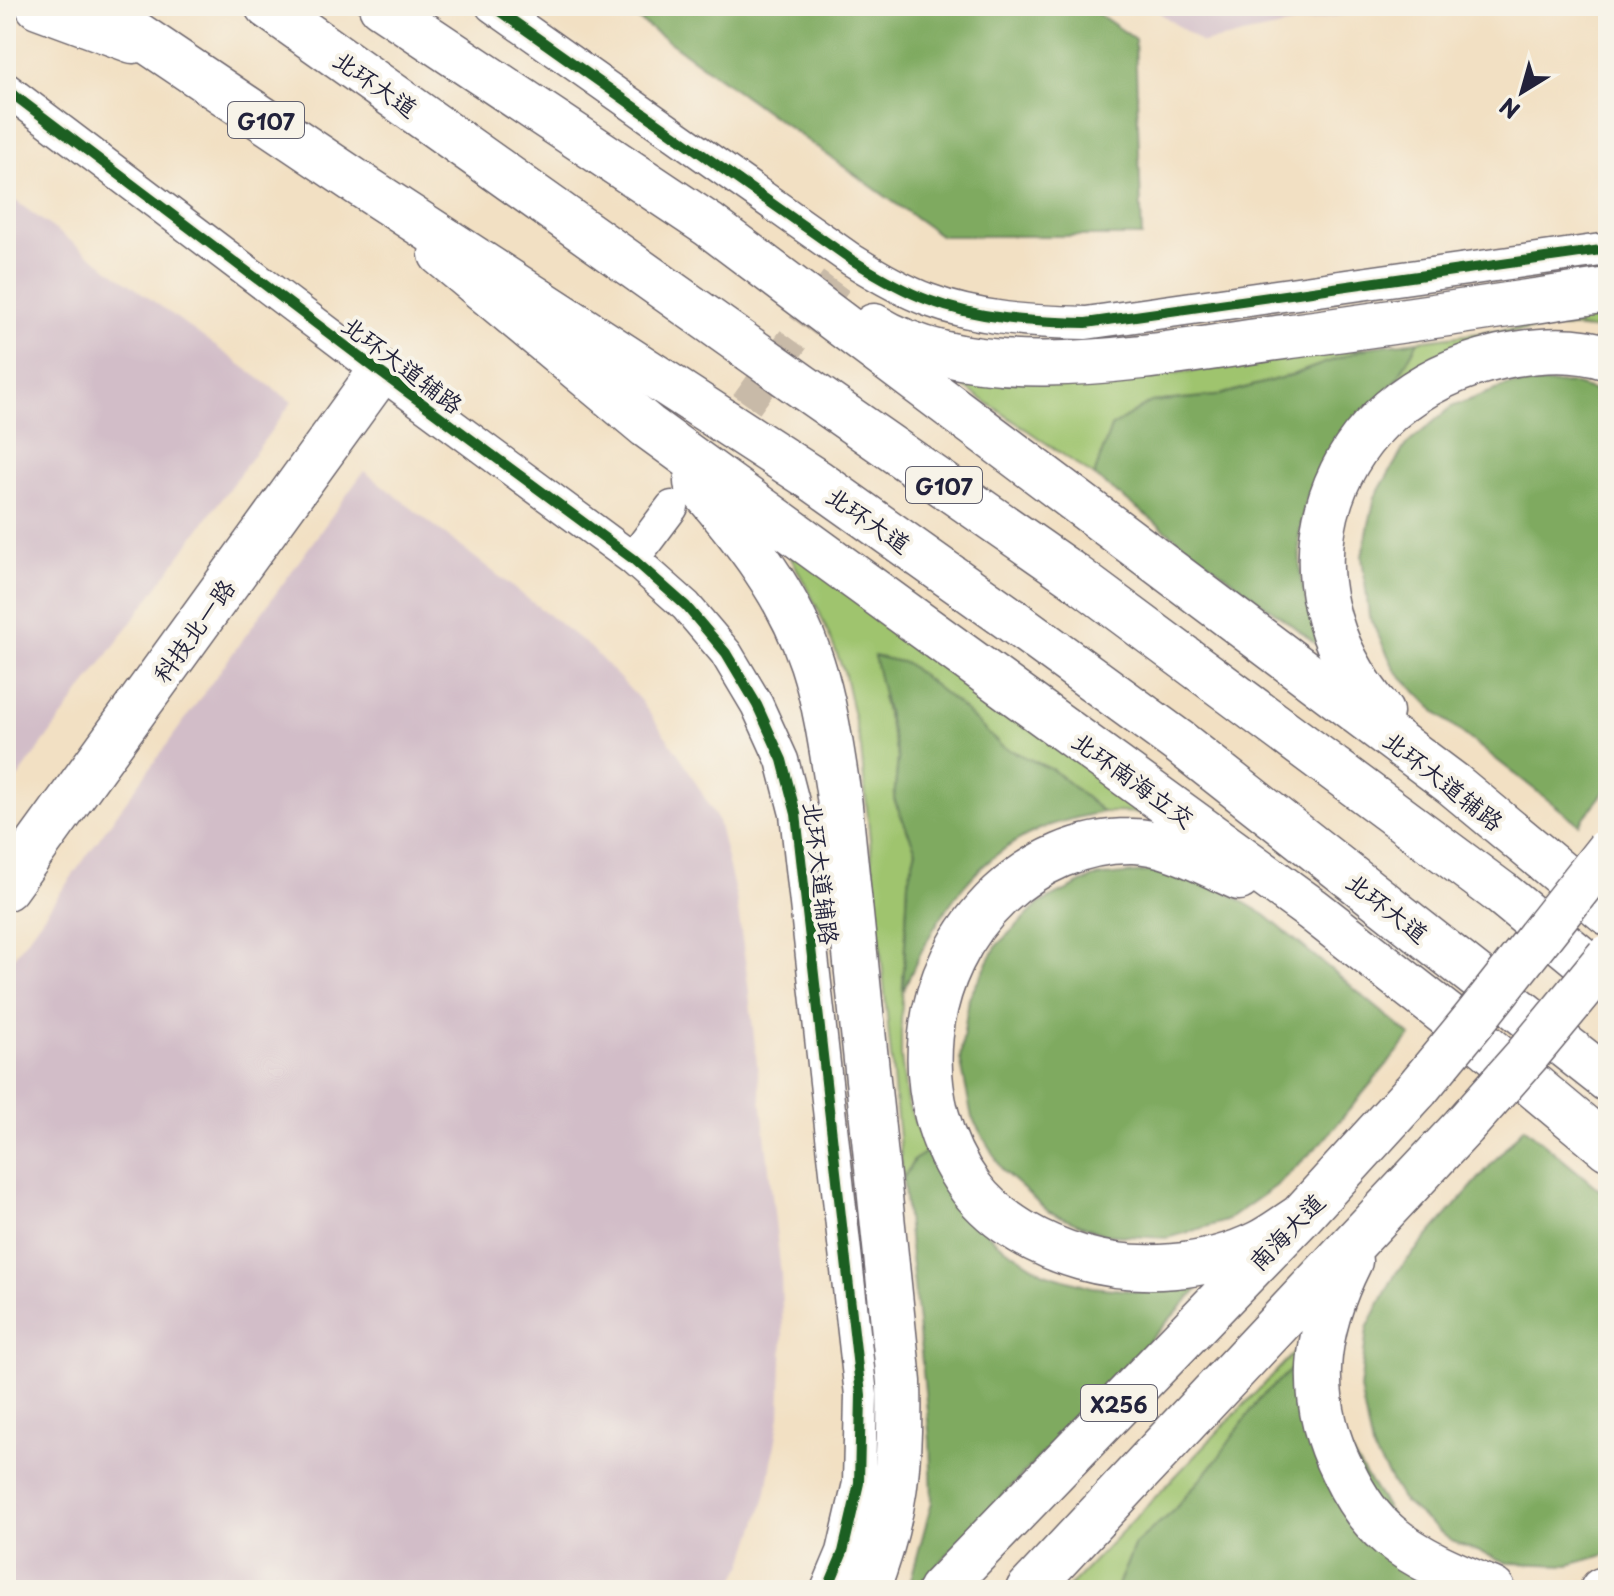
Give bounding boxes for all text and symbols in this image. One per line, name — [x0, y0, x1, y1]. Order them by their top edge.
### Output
street label: 北环大道 — [326, 41, 426, 125]
north arrow — [1482, 52, 1562, 132]
text: N — [1492, 91, 1526, 128]
road number: G107 — [228, 102, 304, 138]
street label: 北环大道辅路 — [335, 306, 471, 422]
road number: G107 — [906, 467, 982, 503]
street label: 北环大道 — [819, 477, 919, 561]
street label: 科技北一路 — [143, 571, 243, 689]
street label: 北环大道辅路 — [1376, 721, 1512, 839]
street label: 北环南海立交 — [1065, 722, 1203, 836]
street label: 北环大道辅路 — [795, 799, 849, 947]
street label: 北环大道 — [1339, 863, 1437, 951]
street label: 南海大道 — [1240, 1184, 1332, 1278]
road number: X256 — [1081, 1385, 1157, 1421]

